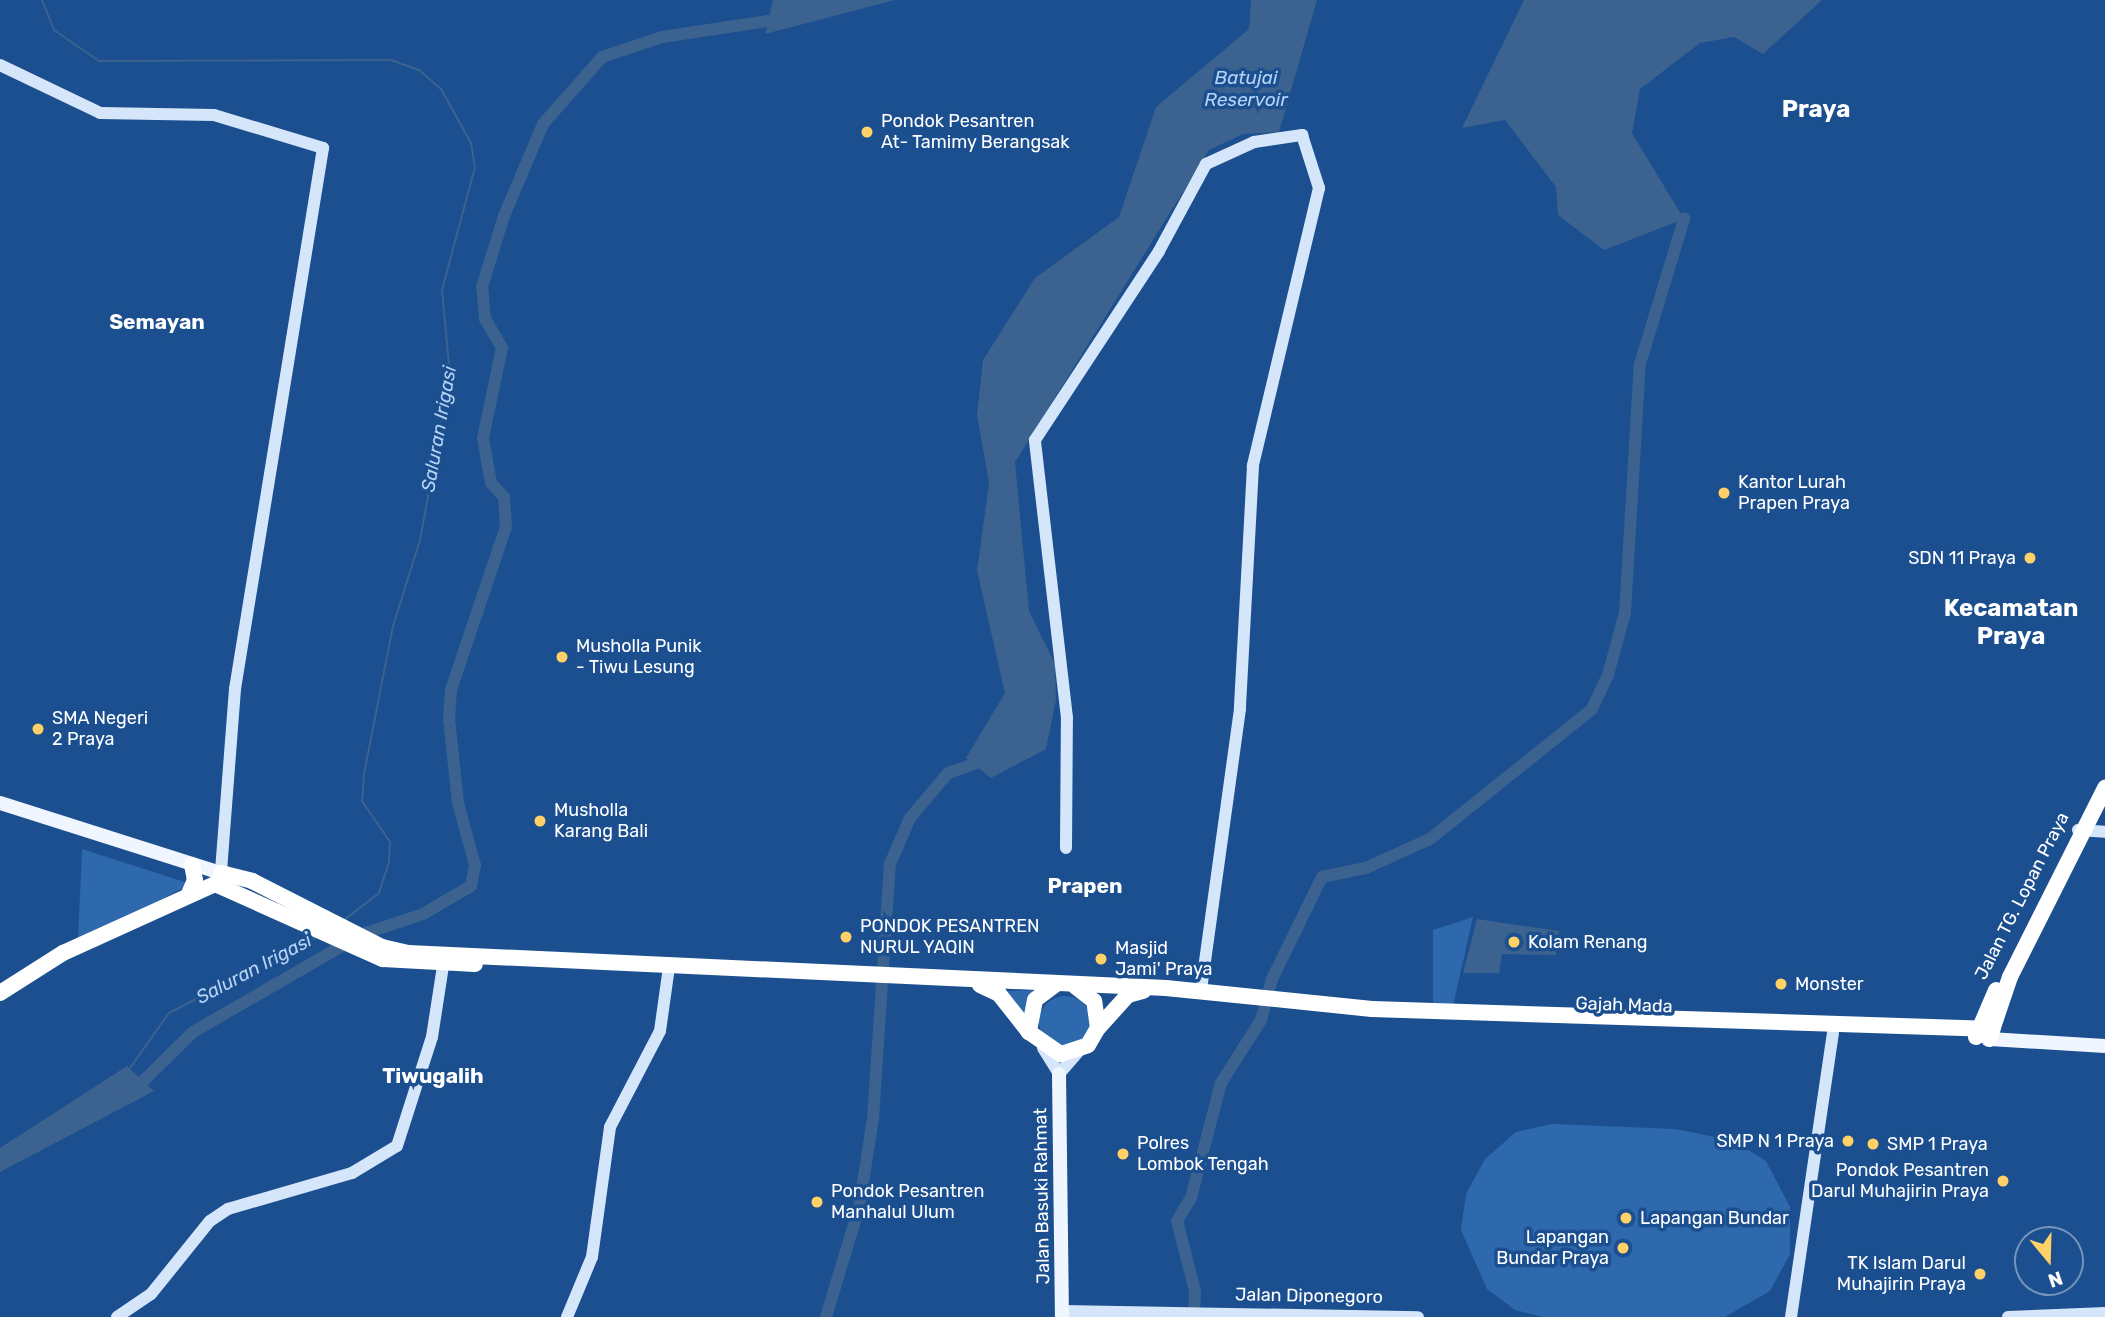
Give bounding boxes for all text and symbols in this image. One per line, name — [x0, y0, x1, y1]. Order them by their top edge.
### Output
water label: Batujai Reservoir — [1204, 67, 1288, 111]
district label: Praya — [1782, 96, 1850, 124]
place label: Pondok Pesantren At- Tamimy Berangsak — [881, 111, 1070, 154]
marker: Pondok Pesantren At- Tamimy Berangsak — [859, 124, 875, 140]
district label: Semayan — [109, 309, 205, 335]
water label: Saluran Irigasi — [417, 364, 461, 494]
place label: Kantor Lurah Prapen Praya — [1738, 472, 1850, 514]
marker: Kantor Lurah Prapen Praya — [1716, 485, 1732, 501]
place label: SDN 11 Praya — [1908, 547, 2016, 569]
marker: SDN 11 Praya — [2022, 550, 2038, 566]
district label: Kecamatan Praya — [1944, 595, 2078, 651]
place label: Musholla Punik - Tiwu Lesung — [576, 636, 702, 678]
marker: Musholla Punik - Tiwu Lesung — [554, 649, 570, 665]
place label: SMA Negeri 2 Praya — [52, 708, 149, 750]
marker: SMA Negeri 2 Praya — [30, 721, 46, 737]
place label: Musholla Karang Bali — [554, 800, 648, 842]
street label: Jalan TG. Lopan Praya — [1970, 808, 2074, 984]
marker: Musholla Karang Bali — [532, 813, 548, 829]
district label: Prapen — [1047, 873, 1123, 899]
place label: PONDOK PESANTREN NURUL YAQIN — [860, 916, 1040, 958]
water label: Saluran Irigasi — [192, 929, 316, 1009]
marker: PONDOK PESANTREN NURUL YAQIN — [838, 929, 854, 945]
place label: Kolam Renang — [1528, 931, 1648, 953]
marker: Kolam Renang — [1506, 934, 1522, 950]
place label: Masjid Jami' Praya — [1115, 938, 1212, 981]
marker: Masjid Jami' Praya — [1093, 951, 1109, 967]
place label: Monster — [1795, 973, 1864, 995]
marker: Monster — [1773, 976, 1789, 992]
street label: Gajah Mada — [1575, 993, 1673, 1017]
district label: Tiwugalih — [382, 1063, 484, 1089]
street label: Jalan Basuki Rahmat — [1030, 1108, 1054, 1284]
place label: SMP N 1 Praya — [1716, 1130, 1834, 1152]
place label: Polres Lombok Tengah — [1137, 1133, 1269, 1176]
marker: SMP N 1 Praya — [1840, 1133, 1856, 1149]
place label: SMP 1 Praya — [1887, 1133, 1988, 1155]
marker: SMP 1 Praya — [1865, 1136, 1881, 1152]
marker: Polres Lombok Tengah — [1115, 1146, 1131, 1162]
place label: Pondok Pesantren Darul Muhajirin Praya — [1811, 1160, 1989, 1202]
marker: Pondok Pesantren Darul Muhajirin Praya — [1995, 1173, 2011, 1189]
place label: Pondok Pesantren Manhalul Ulum — [831, 1181, 985, 1224]
marker: Pondok Pesantren Manhalul Ulum — [809, 1194, 825, 1210]
place label: Lapangan Bundar — [1640, 1207, 1789, 1229]
marker: Lapangan Bundar — [1618, 1210, 1634, 1226]
north arrow — [2014, 1226, 2084, 1296]
place label: Lapangan Bundar Praya — [1496, 1227, 1609, 1270]
marker: Lapangan Bundar Praya — [1615, 1240, 1631, 1256]
place label: TK Islam Darul Muhajirin Praya — [1837, 1253, 1966, 1296]
marker: TK Islam Darul Muhajirin Praya — [1972, 1266, 1988, 1282]
text: N — [2045, 1266, 2066, 1293]
street label: Jalan Diponegoro — [1235, 1284, 1383, 1308]

